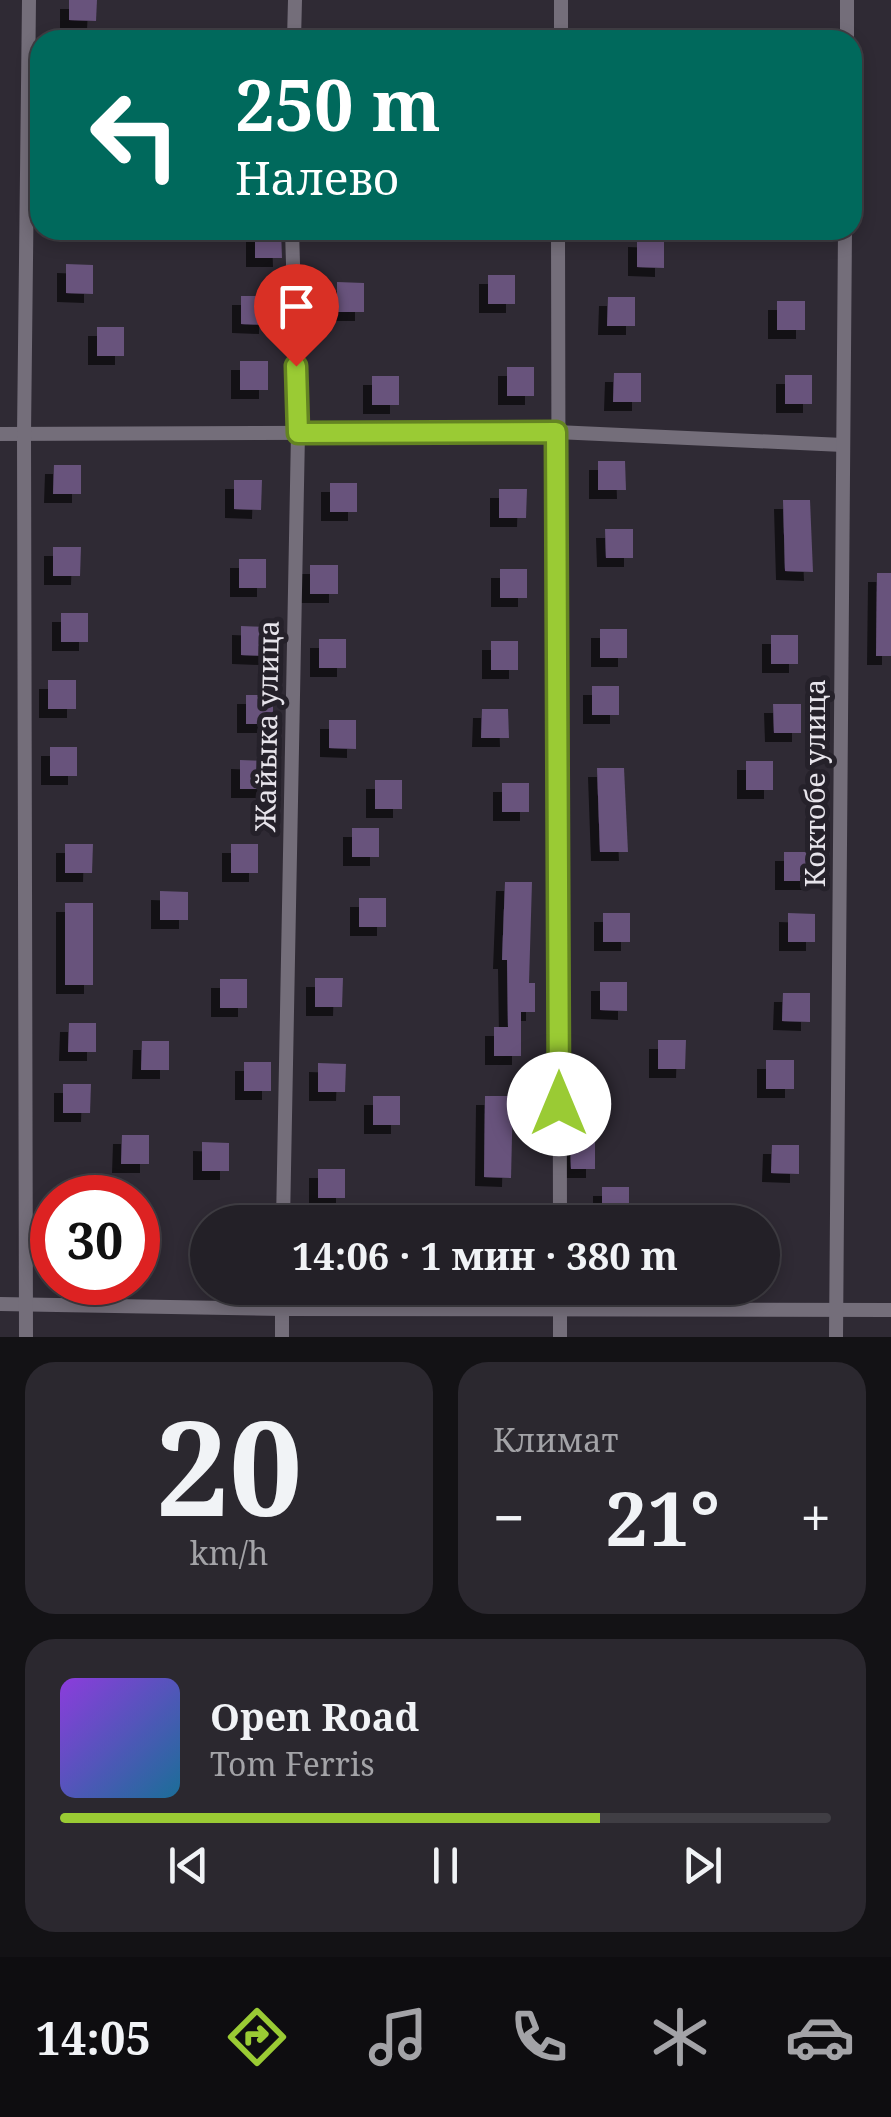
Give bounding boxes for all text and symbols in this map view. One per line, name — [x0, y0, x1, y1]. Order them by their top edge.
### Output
text: 250 m — [235, 56, 441, 152]
icon: left — [70, 70, 200, 200]
text: Налево — [235, 147, 399, 208]
pin — [254, 264, 339, 367]
icon: arrive — [269, 279, 324, 334]
street label: Жайыка улица — [245, 620, 287, 833]
street label: Коктобе улица — [795, 679, 833, 887]
position arrow — [507, 1052, 611, 1156]
speed limit sign: 30 — [30, 1175, 160, 1305]
text: 14:06 · 1 мин · 380 m — [292, 1229, 678, 1281]
text: 20 — [156, 1377, 302, 1554]
text: Климат — [493, 1418, 618, 1461]
text: 21° — [605, 1466, 720, 1568]
text: − — [493, 1479, 525, 1554]
text: + — [800, 1479, 831, 1554]
text: km/h — [190, 1531, 268, 1574]
text: Open Road — [210, 1690, 419, 1742]
text: Tom Ferris — [210, 1742, 375, 1785]
icon: previous — [161, 1838, 216, 1893]
icon: pause — [418, 1838, 473, 1893]
icon: next — [675, 1838, 730, 1893]
icon: directions — [222, 2002, 292, 2072]
icon: music — [363, 2002, 433, 2072]
icon: phone — [504, 2002, 574, 2072]
icon: climate — [645, 2002, 715, 2072]
icon: car — [785, 2002, 855, 2072]
text: 14:05 — [35, 2007, 151, 2068]

